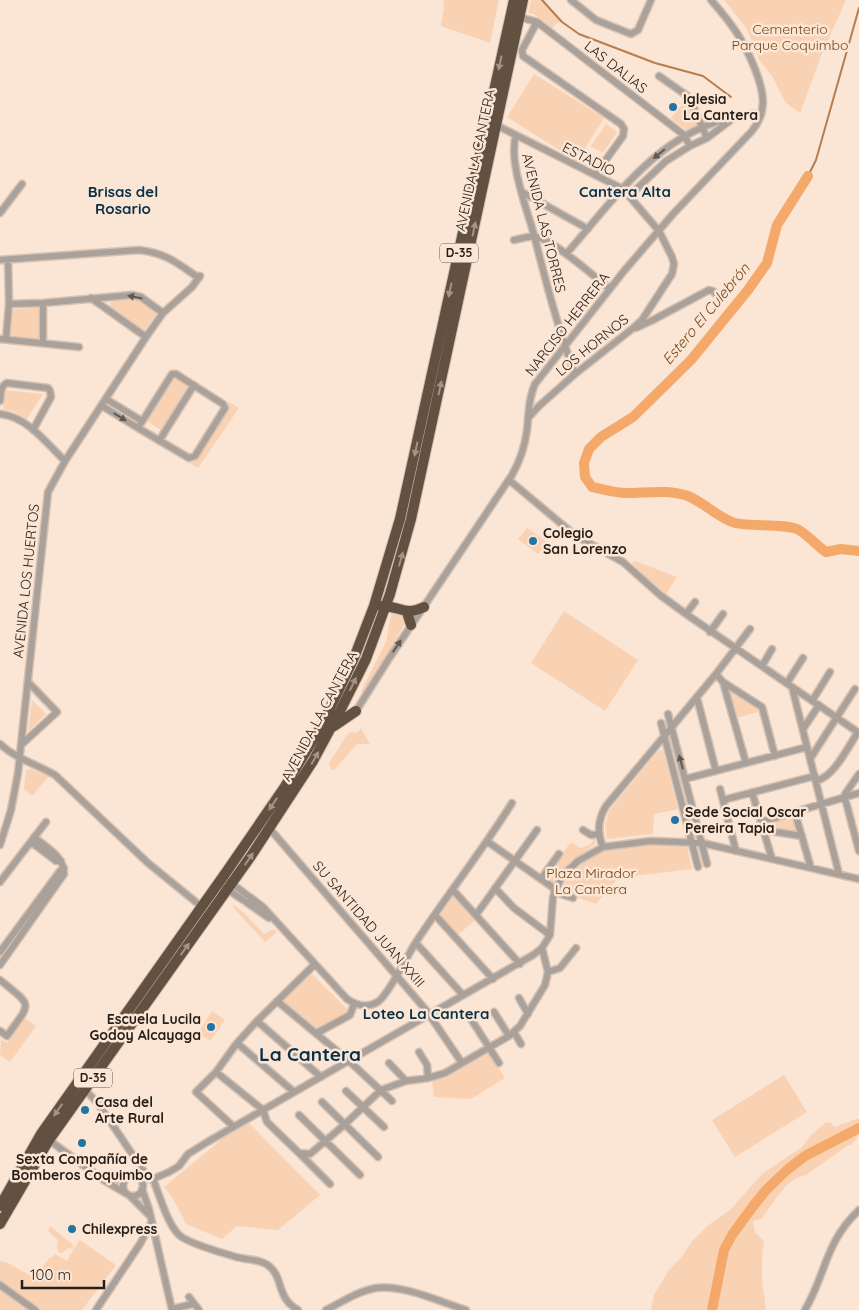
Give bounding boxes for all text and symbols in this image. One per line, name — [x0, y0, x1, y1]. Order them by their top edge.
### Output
park label: Cementerio Parque Coquimbo — [732, 20, 848, 54]
street label: LAS DALIAS — [581, 37, 651, 97]
one-way arrow — [496, 55, 504, 70]
street label: AVENIDA LA CANTERA — [451, 87, 499, 233]
place label: Iglesia La Cantera — [683, 90, 758, 124]
marker: Iglesia La Cantera — [667, 101, 679, 113]
street label: ESTADIO — [560, 138, 619, 180]
one-way arrow — [652, 148, 665, 159]
street label: AVENIDA LAS TORRES — [518, 151, 570, 295]
district label: Brisas del Rosario — [88, 182, 158, 218]
district label: Cantera Alta — [579, 182, 671, 201]
one-way arrow — [470, 222, 478, 237]
road number: D-35 — [440, 244, 478, 262]
water label: Estero El Culebrón — [658, 259, 754, 368]
street label: NARCISO HERRERA — [521, 269, 613, 379]
one-way arrow — [446, 282, 454, 298]
one-way arrow — [128, 293, 143, 301]
street label: LOS HORNOS — [552, 310, 632, 380]
one-way arrow — [436, 381, 444, 396]
one-way arrow — [114, 412, 127, 421]
one-way arrow — [411, 441, 419, 457]
street label: AVENIDA LOS HUERTOS — [9, 503, 43, 659]
place label: Colegio San Lorenzo — [543, 524, 627, 558]
marker: Colegio San Lorenzo — [527, 535, 539, 547]
one-way arrow — [397, 551, 405, 566]
one-way arrow — [392, 639, 402, 653]
street label: AVENIDA LA CANTERA — [277, 648, 361, 784]
one-way arrow — [349, 677, 358, 692]
one-way arrow — [310, 752, 319, 765]
one-way arrow — [676, 755, 684, 770]
one-way arrow — [268, 797, 278, 810]
place label: Sede Social Oscar Pereira Tapia — [685, 803, 806, 837]
marker: Sede Social Oscar Pereira Tapia — [669, 814, 681, 826]
one-way arrow — [244, 852, 254, 866]
street label: SU SANTIDAD JUAN XXIII — [309, 857, 429, 991]
park label: Plaza Mirador La Cantera — [546, 864, 636, 898]
one-way arrow — [180, 942, 190, 955]
district label: Loteo La Cantera — [363, 1004, 489, 1023]
place label: Escuela Lucila Godoy Alcayaga — [90, 1010, 201, 1044]
marker: Escuela Lucila Godoy Alcayaga — [205, 1021, 217, 1033]
district label: La Cantera — [259, 1042, 361, 1066]
road number: D-35 — [74, 1068, 112, 1088]
place label: Casa del Arte Rural — [95, 1093, 164, 1127]
one-way arrow — [53, 1103, 63, 1117]
marker: Casa del Arte Rural — [79, 1104, 91, 1116]
marker: Sexta Compañía de Bomberos Coquimbo — [76, 1137, 88, 1149]
place label: Sexta Compañía de Bomberos Coquimbo — [11, 1150, 153, 1184]
place label: Chilexpress — [82, 1220, 158, 1238]
marker: Chilexpress — [66, 1223, 78, 1235]
scale bar — [22, 1258, 105, 1290]
text: 100 m — [30, 1265, 71, 1284]

